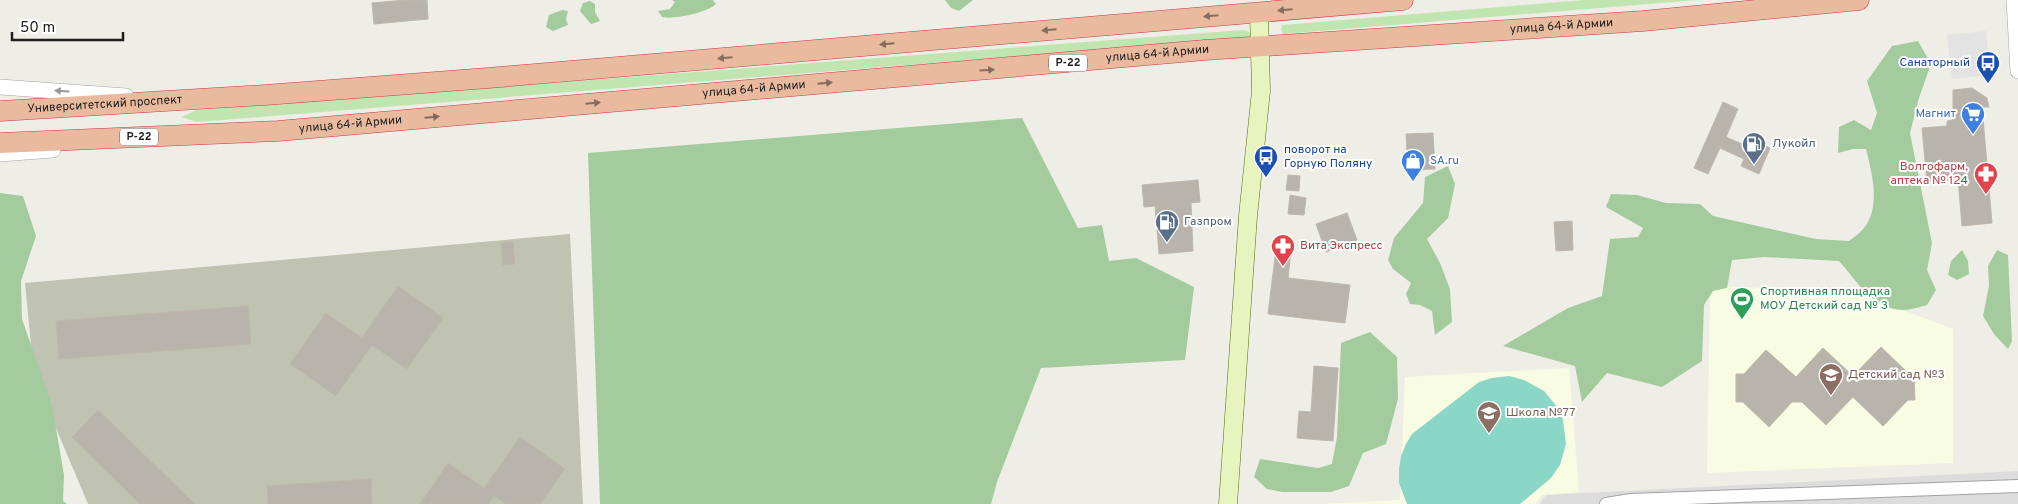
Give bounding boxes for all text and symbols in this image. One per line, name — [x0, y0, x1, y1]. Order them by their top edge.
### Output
one-way arrow — [1277, 6, 1293, 14]
scale bar — [12, 10, 124, 42]
one-way arrow — [1203, 12, 1219, 20]
street label: улица 64-й Армии — [1509, 15, 1614, 38]
text: 50 m — [20, 19, 55, 38]
one-way arrow — [1041, 26, 1057, 34]
one-way arrow — [879, 40, 895, 48]
street label: улица 64-й Армии — [1105, 42, 1210, 67]
bus stop icon: Санаторный — [1975, 50, 2001, 84]
one-way arrow — [717, 54, 733, 62]
road number: Р-22 — [1049, 54, 1087, 72]
place label: Санаторный — [1900, 55, 1970, 71]
one-way arrow — [979, 65, 995, 73]
street label: улица 64-й Армии — [702, 77, 806, 102]
one-way arrow — [817, 79, 833, 87]
one-way arrow — [53, 87, 69, 95]
street label: Университетский проспект — [27, 92, 183, 117]
one-way arrow — [586, 99, 602, 107]
supermarket icon: Магнит — [1960, 101, 1986, 135]
place label: Магнит — [1915, 106, 1957, 122]
street label: улица 64-й Армии — [298, 112, 403, 137]
one-way arrow — [424, 113, 440, 121]
road number: Р-22 — [120, 128, 158, 146]
fuel station icon: Лукойл — [1741, 131, 1767, 165]
place label: Лукойл — [1772, 136, 1816, 152]
place label: поворот на Горную Поляну — [1284, 142, 1372, 172]
bus stop icon: поворот на Горную Поляну — [1253, 144, 1279, 178]
shop icon: SA.ru — [1400, 148, 1426, 182]
place label: SA.ru — [1430, 153, 1459, 169]
place label: Волгофарм, аптека № 124 — [1891, 159, 1968, 189]
pharmacy icon: Волгофарм, аптека № 124 — [1973, 161, 1999, 195]
fuel station icon: Газпром — [1154, 209, 1180, 243]
place label: Газпром — [1184, 214, 1232, 230]
pharmacy icon: Вита Экспресс — [1270, 233, 1296, 267]
place label: Вита Экспресс — [1300, 238, 1383, 254]
place label: Спортивная площадка МОУ Детский сад № 3 — [1760, 284, 1890, 314]
sports icon: Спортивная площадка МОУ Детский сад № 3 — [1729, 286, 1755, 320]
school or university icon: Детский сад №3 — [1818, 362, 1844, 396]
place label: Детский сад №3 — [1848, 367, 1945, 383]
school or university icon: Школа №77 — [1476, 400, 1502, 434]
place label: Школа №77 — [1506, 405, 1576, 421]

